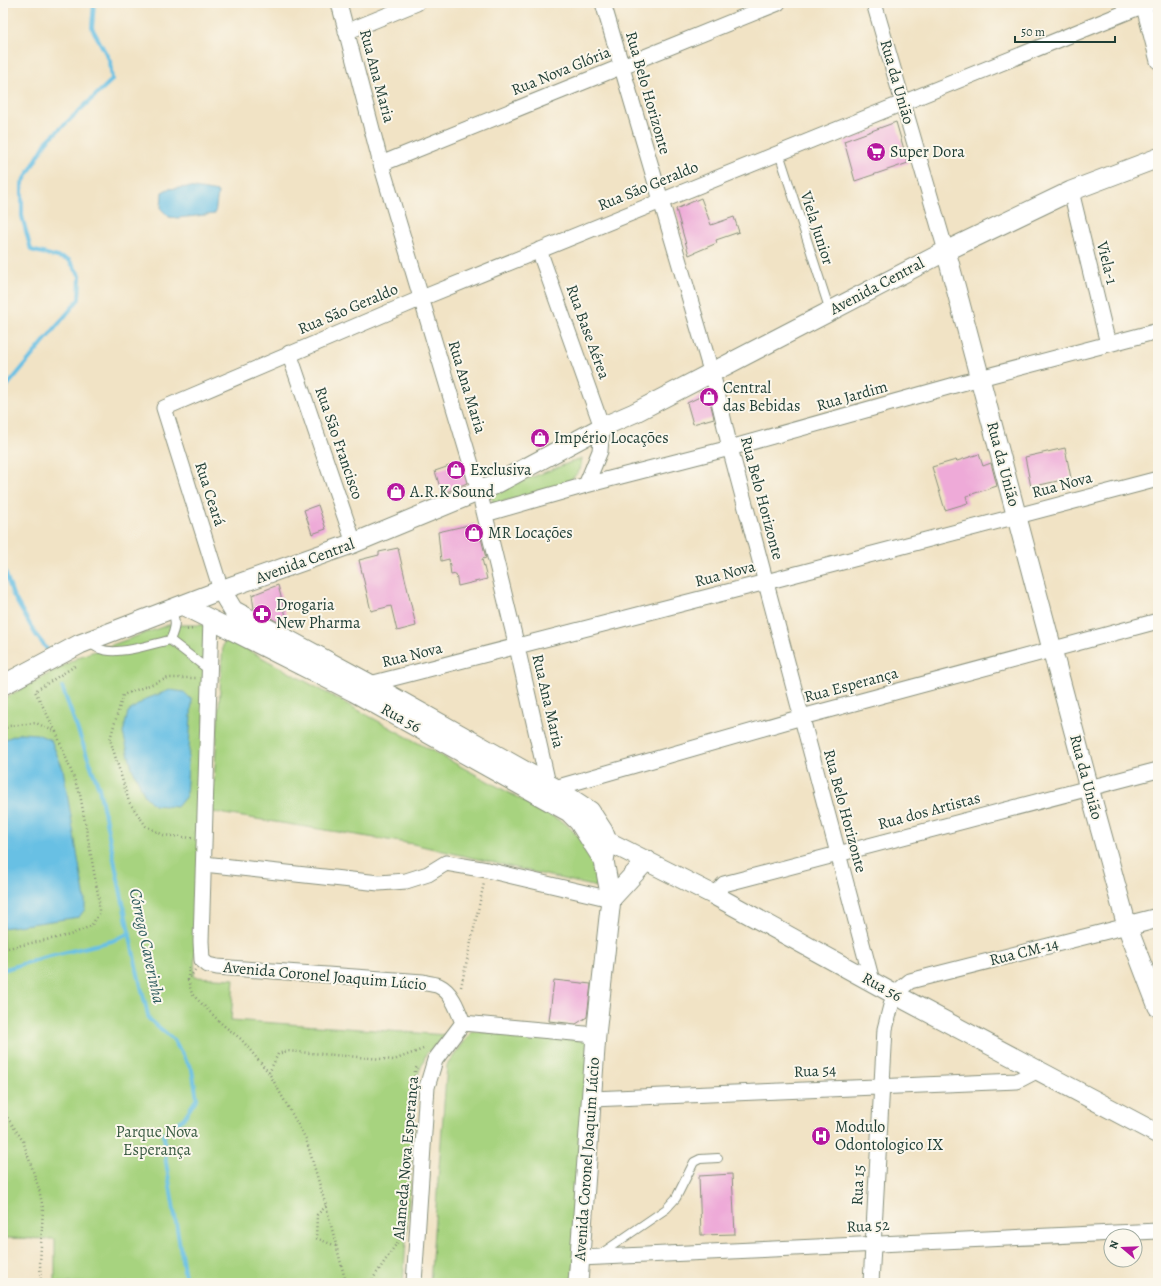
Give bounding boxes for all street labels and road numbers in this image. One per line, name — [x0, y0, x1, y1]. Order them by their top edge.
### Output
street label: Rua Ana Maria — [354, 27, 400, 126]
street label: Rua Belo Horizonte — [620, 29, 676, 157]
street label: Rua da União — [874, 37, 920, 127]
street label: Rua Nova Glória — [508, 41, 615, 101]
street label: Rua São Geraldo — [594, 156, 702, 216]
street label: Viela Junior — [794, 187, 839, 268]
street label: Viela-1 — [1091, 238, 1123, 287]
street label: Avenida Central — [825, 252, 928, 321]
street label: Rua São Geraldo — [295, 278, 401, 340]
street label: Rua Base Aérea — [561, 282, 615, 383]
street label: Rua Ana Maria — [442, 338, 492, 437]
street label: Rua Jardim — [814, 375, 890, 417]
street label: Rua São Francisco — [309, 384, 369, 502]
street label: Rua da União — [981, 419, 1025, 509]
street label: Rua Belo Horizonte — [735, 434, 789, 562]
street label: Rua Ceará — [189, 459, 231, 529]
street label: Rua Nova — [1029, 466, 1095, 504]
street label: Avenida Central — [252, 533, 358, 589]
street label: Rua Nova — [692, 555, 758, 593]
street label: Rua Nova — [379, 637, 445, 673]
street label: Rua Ana Maria — [526, 652, 570, 751]
street label: Rua Esperança — [802, 662, 901, 708]
street label: Rua 56 — [377, 698, 425, 738]
street label: Rua da União — [1064, 732, 1108, 822]
street label: Rua Belo Horizonte — [818, 747, 872, 875]
street label: Rua dos Artistas — [875, 787, 983, 835]
street label: Rua CM-14 — [987, 933, 1061, 971]
street label: Avenida Coronel Joaquim Lúcio — [221, 956, 428, 996]
street label: Rua 56 — [858, 967, 906, 1007]
street label: Avenida Coronel Joaquim Lúcio — [569, 1056, 605, 1263]
street label: Rua 54 — [793, 1059, 837, 1083]
street label: Alameda Nova Esperança — [388, 1075, 424, 1242]
street label: Rua 15 — [846, 1164, 870, 1206]
street label: Rua 52 — [846, 1214, 890, 1238]

